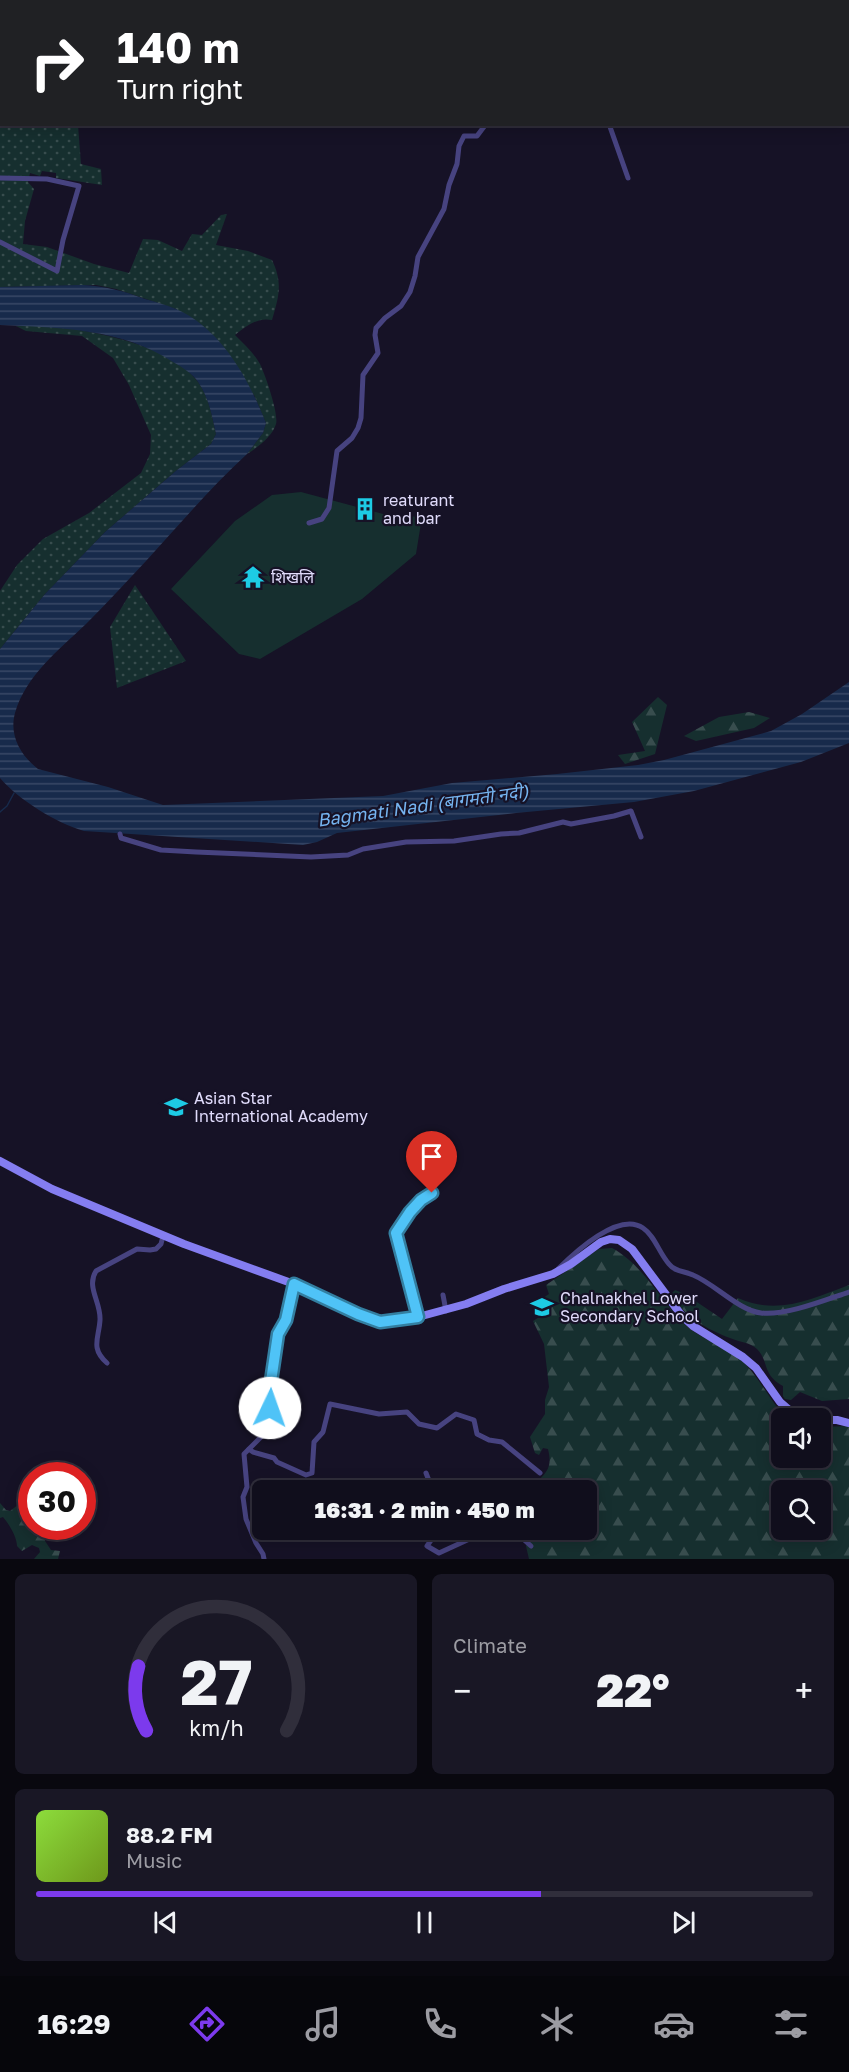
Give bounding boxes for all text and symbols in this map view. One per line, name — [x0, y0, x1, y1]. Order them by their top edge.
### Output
text: 140 m — [117, 22, 239, 72]
icon: right — [18, 24, 96, 102]
text: Turn right — [117, 73, 243, 105]
place label: reaturant and bar — [383, 490, 455, 528]
building icon: reaturant and bar — [352, 496, 378, 522]
temple icon: शिखलि — [240, 564, 266, 590]
place label: शिखलि — [271, 567, 315, 587]
water label: Bagmati Nadi (बागमती नदी) — [316, 779, 530, 831]
place label: Asian Star International Academy — [194, 1088, 368, 1126]
school or university icon: Asian Star International Academy — [163, 1094, 189, 1120]
pin — [406, 1131, 457, 1193]
icon: arrive — [415, 1140, 448, 1173]
place label: Chalnakhel Lower Secondary School — [560, 1288, 699, 1326]
school or university icon: Chalnakhel Lower Secondary School — [529, 1294, 555, 1320]
position arrow — [238, 1376, 302, 1440]
map controls — [771, 1408, 831, 1540]
button: sound — [771, 1408, 831, 1468]
speed limit sign: 30 — [18, 1462, 96, 1540]
button: search — [771, 1480, 831, 1540]
text: 16:31 · 2 min · 450 m — [314, 1496, 535, 1523]
text: Climate — [453, 1633, 527, 1657]
text: 27 — [180, 1644, 252, 1719]
text: 22° — [596, 1663, 670, 1717]
text: − — [453, 1671, 471, 1710]
text: + — [795, 1671, 813, 1710]
text: km/h — [189, 1715, 243, 1741]
text: 88.2 FM — [126, 1821, 213, 1848]
text: Music — [126, 1848, 182, 1872]
icon: previous — [149, 1906, 182, 1939]
icon: pause — [408, 1906, 441, 1939]
icon: next — [667, 1906, 700, 1939]
icon: directions — [186, 2003, 228, 2045]
icon: music — [302, 2003, 344, 2045]
icon: phone — [419, 2003, 461, 2045]
icon: climate — [536, 2003, 578, 2045]
icon: car — [653, 2003, 695, 2045]
icon: filters — [770, 2003, 812, 2045]
text: 16:29 — [37, 2008, 111, 2040]

